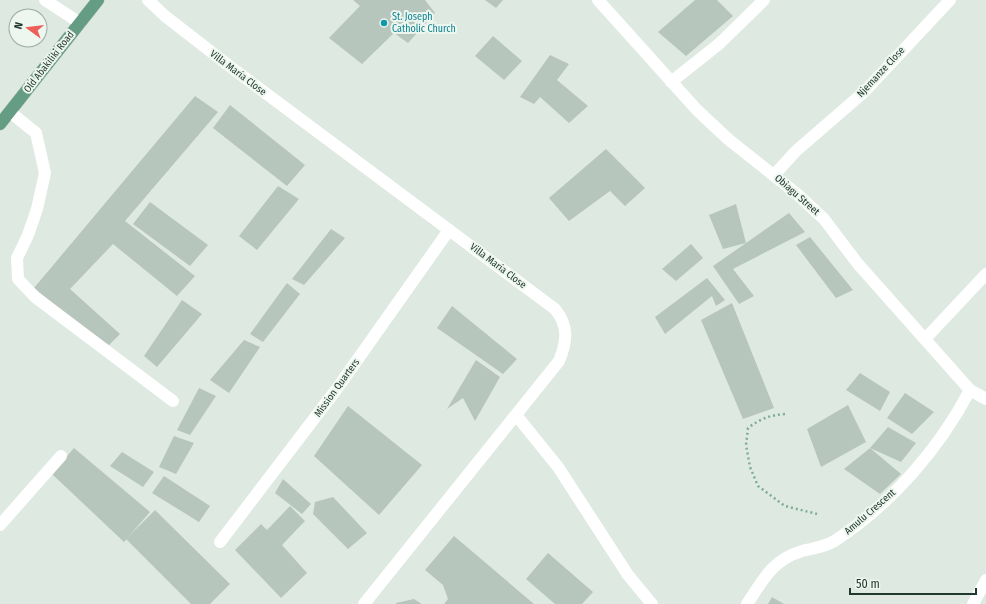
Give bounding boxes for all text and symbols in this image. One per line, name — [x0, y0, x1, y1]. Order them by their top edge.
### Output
north arrow — [8, 8, 48, 48]
place label: St. Joseph Catholic Church — [392, 11, 456, 35]
marker: St. Joseph Catholic Church — [379, 18, 389, 28]
text: N — [12, 21, 26, 30]
street label: Old Abakiliki Road — [21, 29, 77, 95]
street label: Njemanze Close — [855, 44, 907, 100]
street label: Villa Maria Close — [207, 48, 269, 98]
street label: Obiagu Street — [772, 172, 822, 218]
street label: Villa Maria Close — [467, 241, 529, 291]
street label: Mission Quarters — [312, 357, 362, 419]
street label: Amulu Crescent — [842, 486, 898, 537]
scale bar — [850, 570, 976, 596]
text: 50 m — [856, 577, 880, 591]

